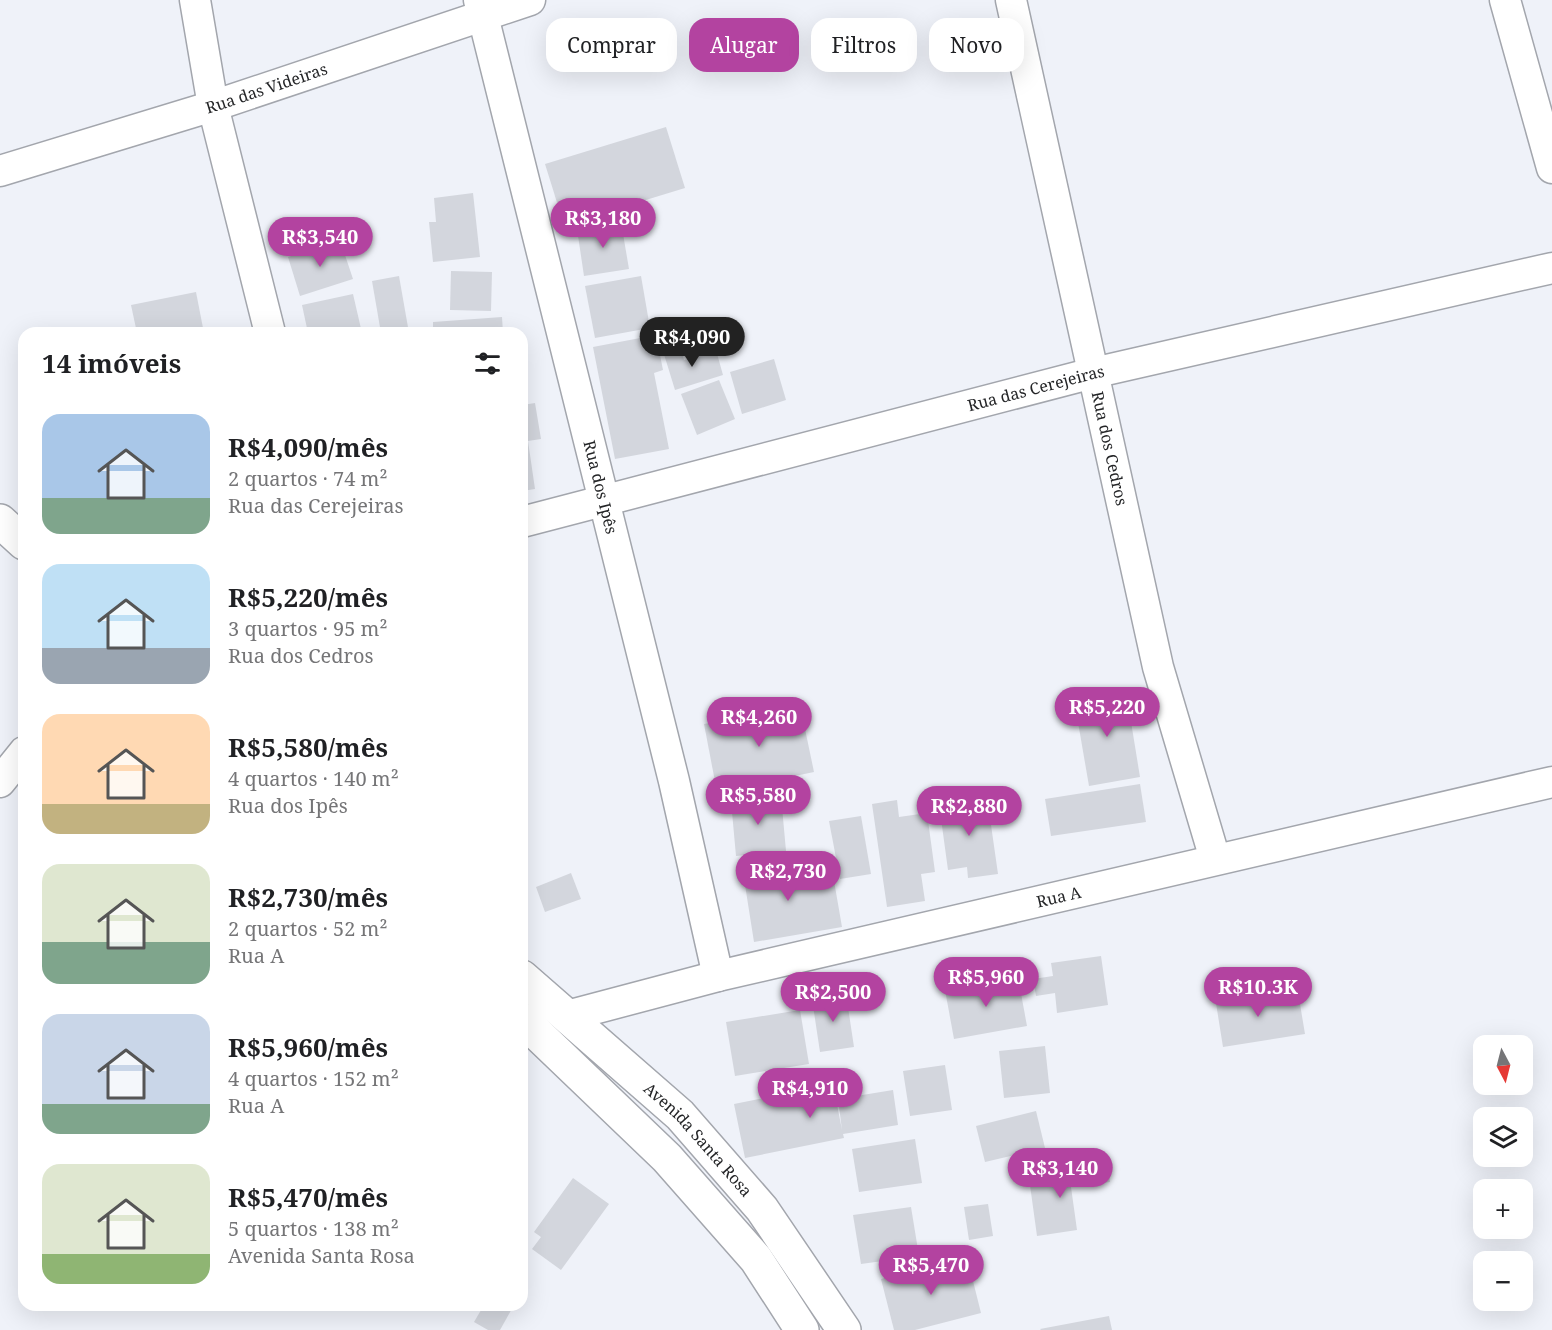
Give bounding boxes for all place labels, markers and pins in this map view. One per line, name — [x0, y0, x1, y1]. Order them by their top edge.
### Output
pin: R$3,180 — [548, 198, 658, 249]
pin: R$3,540 — [265, 217, 375, 268]
pin: R$4,090 — [637, 317, 747, 368]
pin: R$5,220 — [1052, 687, 1162, 738]
pin: R$4,260 — [704, 697, 814, 748]
pin: R$5,580 — [703, 775, 813, 826]
pin: R$2,880 — [914, 786, 1024, 837]
pin: R$2,730 — [733, 851, 843, 902]
pin: R$5,960 — [931, 957, 1041, 1008]
pin: R$10.3K — [1203, 967, 1313, 1018]
pin: R$2,500 — [778, 972, 888, 1023]
pin: R$4,910 — [755, 1068, 865, 1119]
pin: R$3,140 — [1005, 1148, 1115, 1199]
pin: R$5,470 — [876, 1245, 986, 1296]

